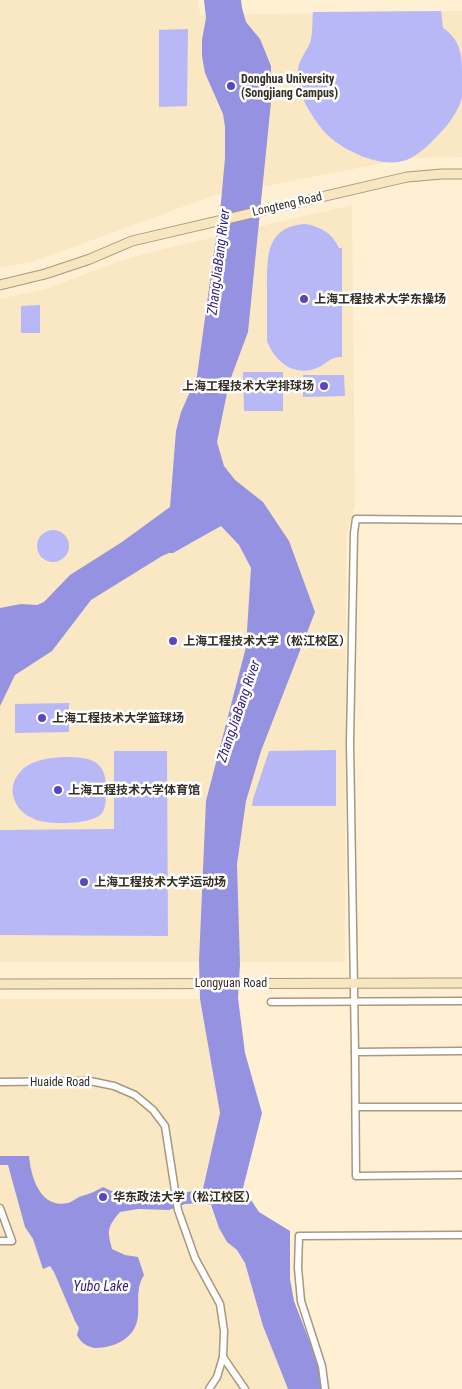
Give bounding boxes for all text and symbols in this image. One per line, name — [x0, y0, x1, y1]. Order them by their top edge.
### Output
place label: Donghua University (Songjiang Campus) — [241, 72, 338, 100]
marker: Donghua University (Songjiang Campus) — [225, 80, 237, 92]
street label: Longteng Road — [251, 189, 323, 219]
water label: ZhangJiaBang River — [203, 207, 233, 317]
place label: 上海工程技术大学东操场 — [314, 292, 446, 306]
marker: 上海工程技术大学东操场 — [298, 293, 310, 305]
place label: 上海工程技术大学排球场 — [182, 379, 314, 393]
marker: 上海工程技术大学排球场 — [318, 380, 330, 392]
place label: 上海工程技术大学（松江校区） — [183, 634, 351, 648]
marker: 上海工程技术大学（松江校区） — [167, 635, 179, 647]
water label: ZhangJiaBang River — [213, 657, 263, 765]
place label: 上海工程技术大学篮球场 — [52, 711, 184, 725]
marker: 上海工程技术大学篮球场 — [36, 712, 48, 724]
place label: 上海工程技术大学体育馆 — [68, 783, 200, 797]
marker: 上海工程技术大学体育馆 — [52, 784, 64, 796]
place label: 上海工程技术大学运动场 — [94, 875, 226, 889]
marker: 上海工程技术大学运动场 — [78, 876, 90, 888]
street label: Longyuan Road — [195, 976, 267, 990]
street label: Huaide Road — [30, 1075, 90, 1089]
place label: 华东政法大学（松江校区） — [113, 1190, 257, 1204]
marker: 华东政法大学（松江校区） — [97, 1191, 109, 1203]
water label: Yubo Lake — [73, 1278, 129, 1294]

